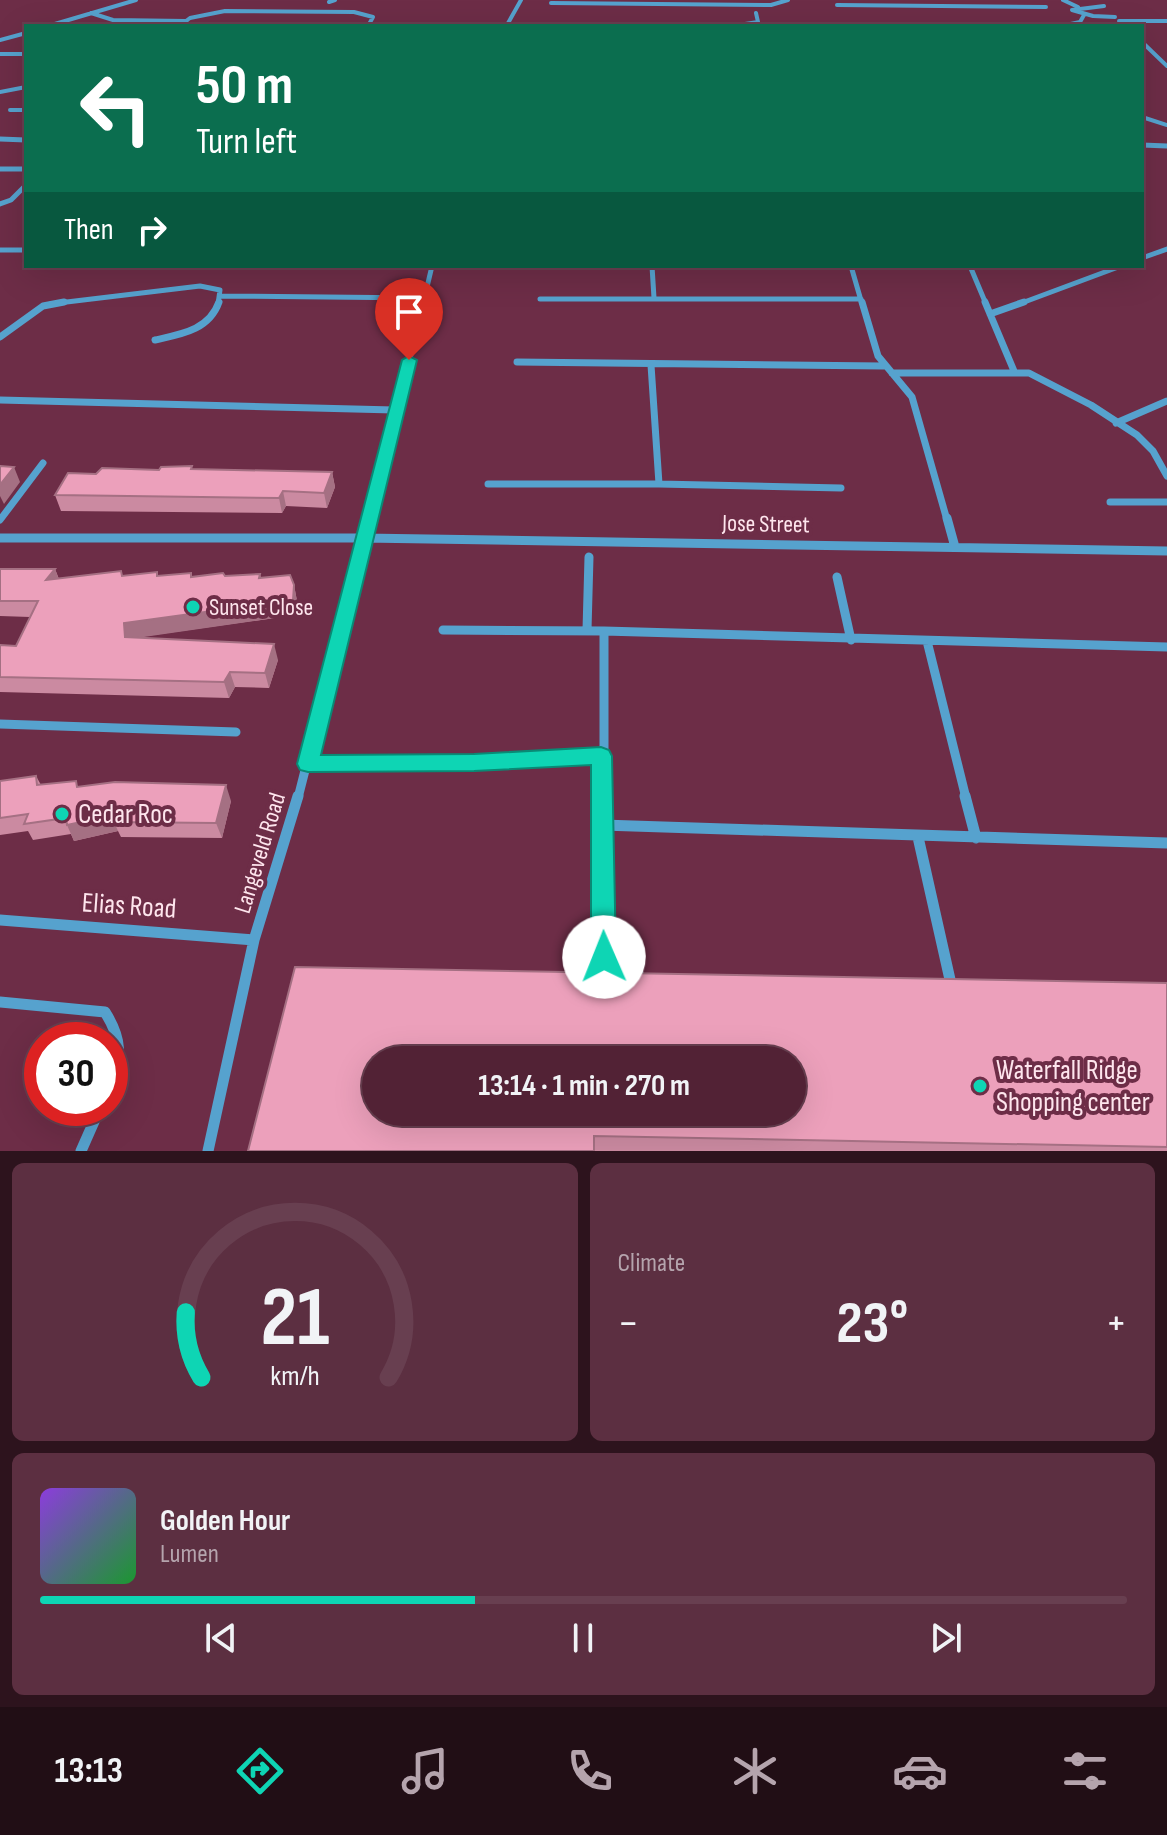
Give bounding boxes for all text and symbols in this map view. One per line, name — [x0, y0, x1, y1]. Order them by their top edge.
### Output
text: 50 m — [196, 53, 293, 120]
icon: left — [64, 56, 168, 160]
text: Turn left — [196, 121, 297, 164]
icon: right — [130, 208, 174, 252]
text: Then — [64, 212, 114, 248]
pin — [375, 278, 443, 360]
icon: arrive — [387, 290, 431, 334]
street label: Jose Street — [721, 509, 810, 539]
place label: Sunset Close — [209, 593, 313, 622]
marker: Sunset Close — [184, 598, 202, 616]
street label: Langeveld Road — [228, 789, 292, 917]
place label: Cedar Roc — [78, 798, 173, 831]
marker: Cedar Roc — [53, 805, 71, 823]
street label: Elias Road — [81, 886, 177, 926]
position arrow — [562, 915, 646, 999]
speed limit sign: 30 — [24, 1022, 128, 1126]
place label: Waterfall Ridge Shopping center — [996, 1054, 1150, 1119]
text: 13:14 · 1 min · 270 m — [478, 1068, 690, 1104]
marker: Waterfall Ridge Shopping center — [971, 1077, 989, 1095]
text: Climate — [618, 1248, 685, 1279]
text: 21 — [260, 1269, 329, 1369]
text: 23° — [836, 1288, 908, 1360]
text: − — [618, 1297, 639, 1350]
text: + — [1105, 1297, 1127, 1350]
text: km/h — [270, 1359, 319, 1394]
text: Golden Hour — [160, 1503, 290, 1539]
text: Lumen — [160, 1539, 219, 1570]
icon: previous — [199, 1616, 243, 1660]
icon: pause — [561, 1616, 605, 1660]
icon: next — [924, 1616, 968, 1660]
icon: directions — [232, 1743, 288, 1799]
icon: music — [397, 1743, 453, 1799]
icon: phone — [562, 1743, 618, 1799]
icon: climate — [727, 1743, 783, 1799]
icon: car — [892, 1743, 948, 1799]
icon: filters — [1057, 1743, 1113, 1799]
text: 13:13 — [54, 1750, 123, 1793]

